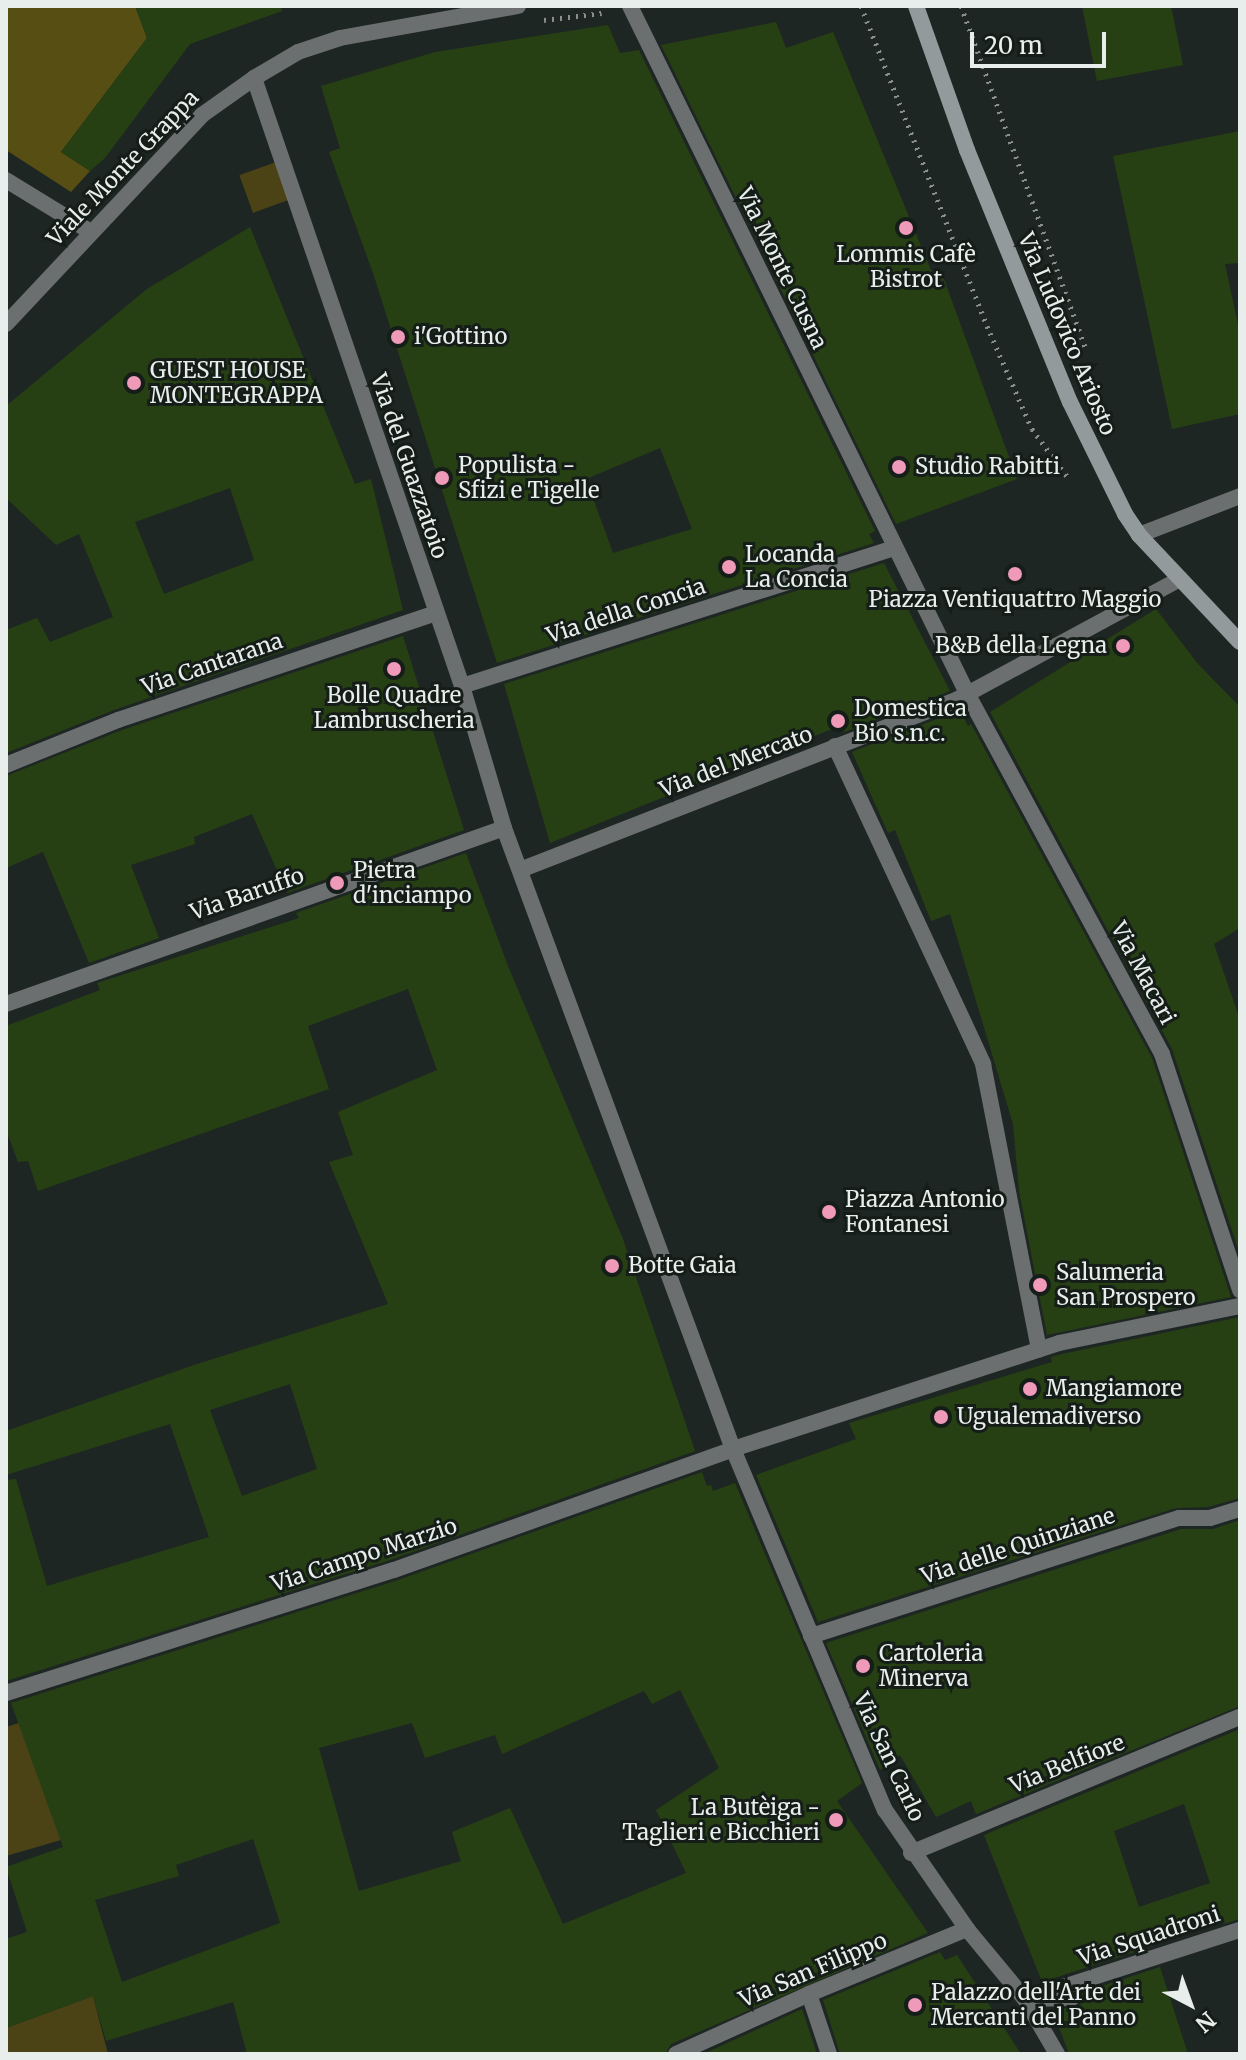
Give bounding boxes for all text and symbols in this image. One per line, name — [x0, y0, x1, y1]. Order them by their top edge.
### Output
scale bar — [974, 16, 1110, 66]
text: 20 m — [984, 30, 1043, 61]
street label: Viale Monte Grappa — [42, 85, 204, 251]
street label: Via Monte Cusna — [731, 183, 833, 353]
marker: Lommis Cafè Bistrot — [897, 219, 915, 237]
street label: Via Ludovico Ariosto — [1012, 229, 1122, 439]
place label: Lommis Cafè Bistrot — [836, 241, 976, 292]
place label: i'Gottino — [414, 324, 507, 350]
marker: i'Gottino — [389, 328, 407, 346]
place label: GUEST HOUSE MONTEGRAPPA — [150, 357, 323, 408]
street label: Via del Guazzatoio — [365, 370, 453, 562]
marker: GUEST HOUSE MONTEGRAPPA — [125, 374, 143, 392]
place label: Populista - Sfizi e Tigelle — [458, 452, 599, 504]
place label: Studio Rabitti — [915, 454, 1060, 480]
marker: Studio Rabitti — [890, 458, 908, 476]
marker: Populista - Sfizi e Tigelle — [433, 469, 451, 487]
place label: Locanda La Concia — [745, 541, 848, 592]
marker: Locanda La Concia — [720, 558, 738, 576]
marker: Piazza Ventiquattro Maggio — [1006, 565, 1024, 583]
street label: Via della Concia — [543, 573, 709, 649]
place label: Piazza Ventiquattro Maggio — [869, 587, 1161, 613]
street label: Via Cantarana — [138, 628, 286, 700]
place label: B&B della Legna — [935, 633, 1107, 659]
marker: B&B della Legna — [1114, 637, 1132, 655]
marker: Bolle Quadre Lambruscheria — [385, 660, 403, 678]
place label: Bolle Quadre Lambruscheria — [314, 682, 474, 734]
place label: Domestica Bio s.n.c. — [854, 695, 967, 746]
marker: Domestica Bio s.n.c. — [829, 712, 847, 730]
street label: Via del Mercato — [656, 721, 816, 803]
place label: Pietra d'inciampo — [353, 857, 472, 908]
street label: Via Baruffo — [187, 862, 307, 926]
marker: Pietra d'inciampo — [328, 874, 346, 892]
street label: Via Macari — [1105, 917, 1181, 1029]
place label: Piazza Antonio Fontanesi — [845, 1186, 1005, 1238]
marker: Piazza Antonio Fontanesi — [820, 1203, 838, 1221]
place label: Botte Gaia — [628, 1253, 736, 1279]
marker: Botte Gaia — [603, 1257, 621, 1275]
place label: Salumeria San Prospero — [1056, 1259, 1196, 1310]
marker: Salumeria San Prospero — [1031, 1276, 1049, 1294]
place label: Mangiamore — [1046, 1376, 1182, 1402]
marker: Mangiamore — [1021, 1380, 1039, 1398]
place label: Ugualemadiverso — [957, 1404, 1141, 1430]
marker: Ugualemadiverso — [932, 1408, 950, 1426]
street label: Via delle Quinziane — [918, 1502, 1118, 1590]
street label: Via Campo Marzio — [268, 1513, 460, 1597]
place label: Cartoleria Minerva — [879, 1640, 983, 1692]
marker: Cartoleria Minerva — [854, 1657, 872, 1675]
street label: Via San Carlo — [848, 1688, 930, 1826]
street label: Via Belfiore — [1006, 1729, 1128, 1799]
place label: La Butèiga - Taglieri e Bicchieri — [622, 1794, 820, 1846]
marker: La Butèiga - Taglieri e Bicchieri — [827, 1811, 845, 1829]
street label: Via Squadroni — [1075, 1901, 1223, 1971]
street label: Via San Filippo — [735, 1927, 891, 2013]
north arrow — [1150, 1964, 1230, 2044]
place label: Palazzo dell'Arte dei Mercanti del Panno — [931, 1979, 1141, 2030]
marker: Palazzo dell'Arte dei Mercanti del Panno — [906, 1996, 924, 2014]
text: N — [1190, 2006, 1221, 2038]

